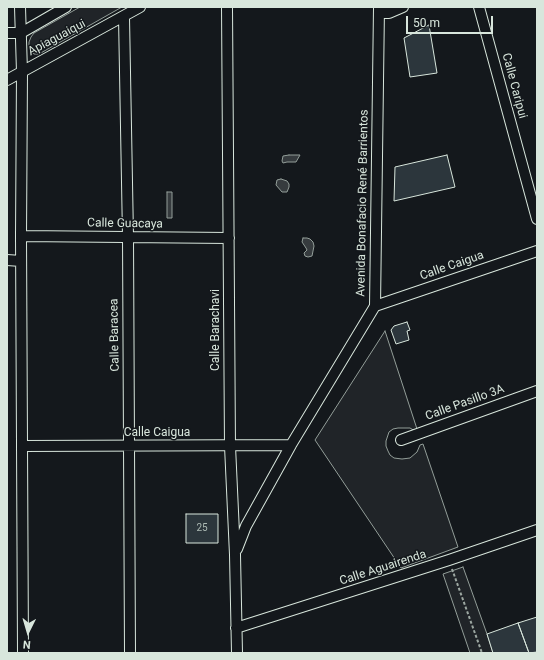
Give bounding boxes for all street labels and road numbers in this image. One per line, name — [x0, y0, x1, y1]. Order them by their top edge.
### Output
street label: Apiaguaiqui — [26, 17, 88, 59]
street label: Calle Caripui — [498, 52, 530, 120]
street label: Avenida Bonafacio René Barrientos — [354, 109, 372, 297]
street label: Calle Guacaya — [87, 216, 163, 232]
street label: Calle Caigua — [418, 248, 486, 284]
street label: Calle Barachavi — [209, 289, 223, 371]
street label: Calle Baracea — [107, 298, 123, 372]
street label: Calle Pasillo 3A — [424, 382, 506, 424]
street label: Calle Caigua — [124, 426, 190, 440]
street label: Calle Aguairenda — [338, 547, 428, 589]

